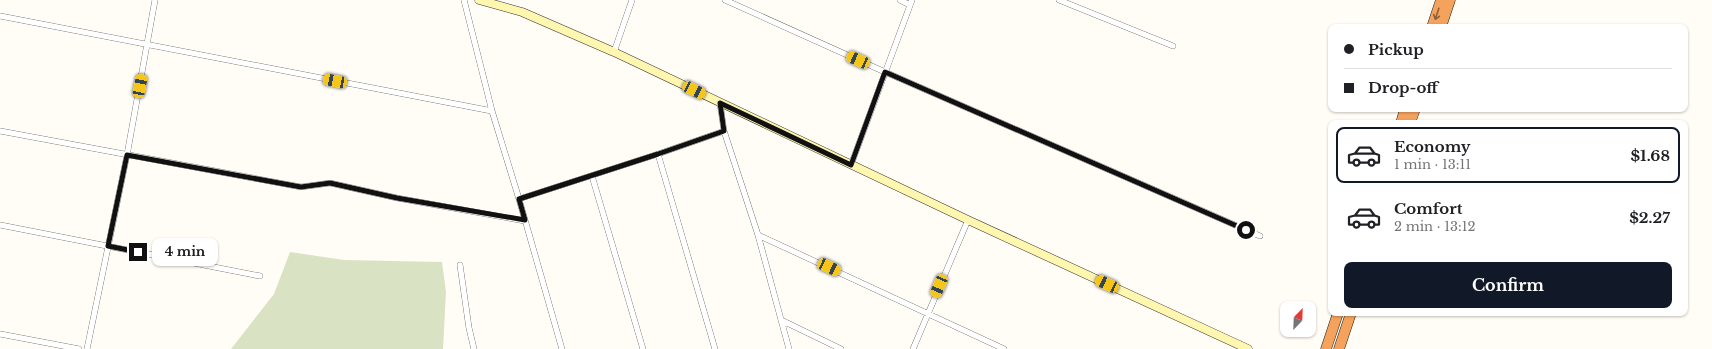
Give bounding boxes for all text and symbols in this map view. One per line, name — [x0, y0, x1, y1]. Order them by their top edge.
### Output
one-way arrow — [1432, 7, 1440, 19]
text: Pickup — [1368, 40, 1424, 59]
car — [845, 50, 871, 70]
car — [132, 73, 148, 99]
car — [322, 73, 348, 89]
text: Drop-off — [1368, 78, 1438, 97]
car — [681, 79, 707, 101]
icon: car — [1346, 137, 1382, 173]
text: Economy — [1394, 137, 1471, 156]
text: $1.68 — [1630, 146, 1670, 165]
text: 1 min · 13:11 — [1394, 156, 1471, 173]
icon: car — [1346, 199, 1382, 235]
text: Comfort — [1394, 199, 1462, 218]
text: $2.27 — [1629, 208, 1670, 227]
text: 2 min · 13:12 — [1394, 218, 1476, 235]
route start — [1237, 221, 1255, 239]
callout: 4 min — [152, 238, 218, 266]
route end — [129, 243, 147, 261]
text: 4 min — [165, 243, 205, 260]
car — [816, 256, 842, 278]
button: Confirm — [1344, 262, 1672, 308]
car — [929, 273, 949, 299]
car — [1094, 273, 1120, 295]
north arrow — [1280, 301, 1316, 337]
map controls — [1280, 301, 1316, 337]

